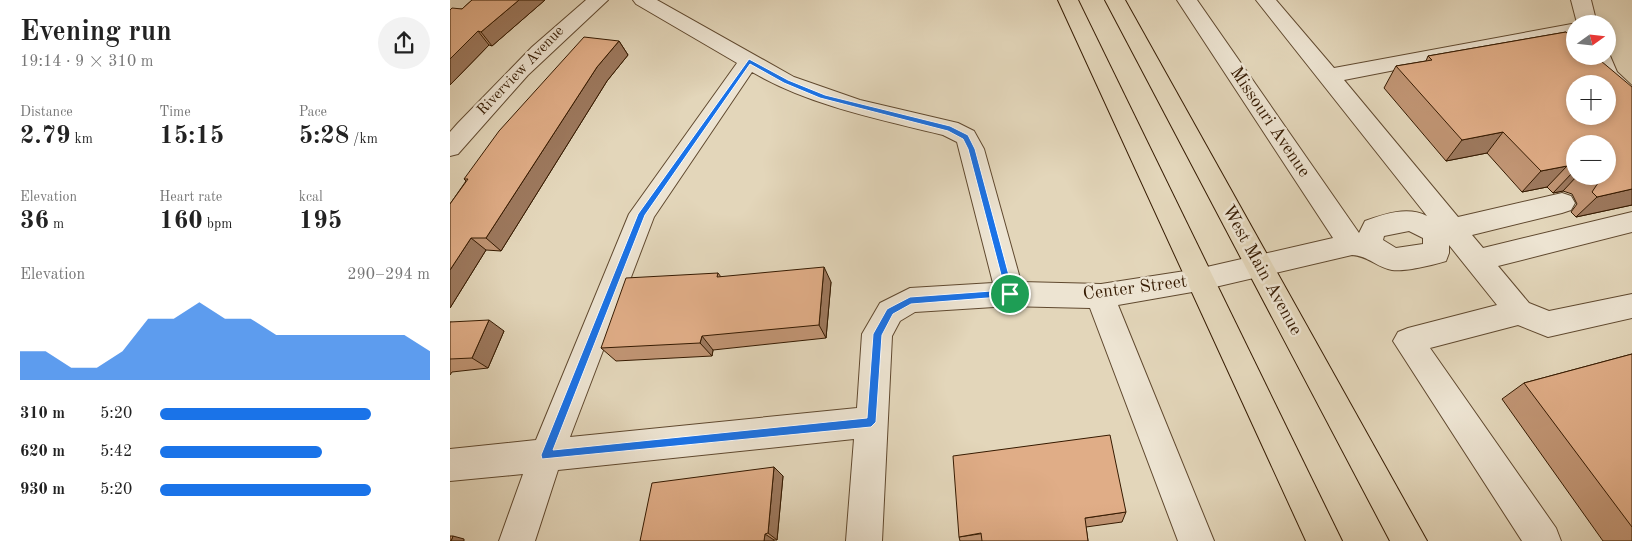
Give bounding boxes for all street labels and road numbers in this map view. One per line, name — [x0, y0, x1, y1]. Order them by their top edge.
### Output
street label: Riverview Avenue — [475, 23, 567, 118]
street label: Missouri Avenue — [1227, 64, 1313, 180]
street label: West Main Avenue — [1219, 202, 1305, 338]
street label: Center Street — [1082, 273, 1188, 303]

